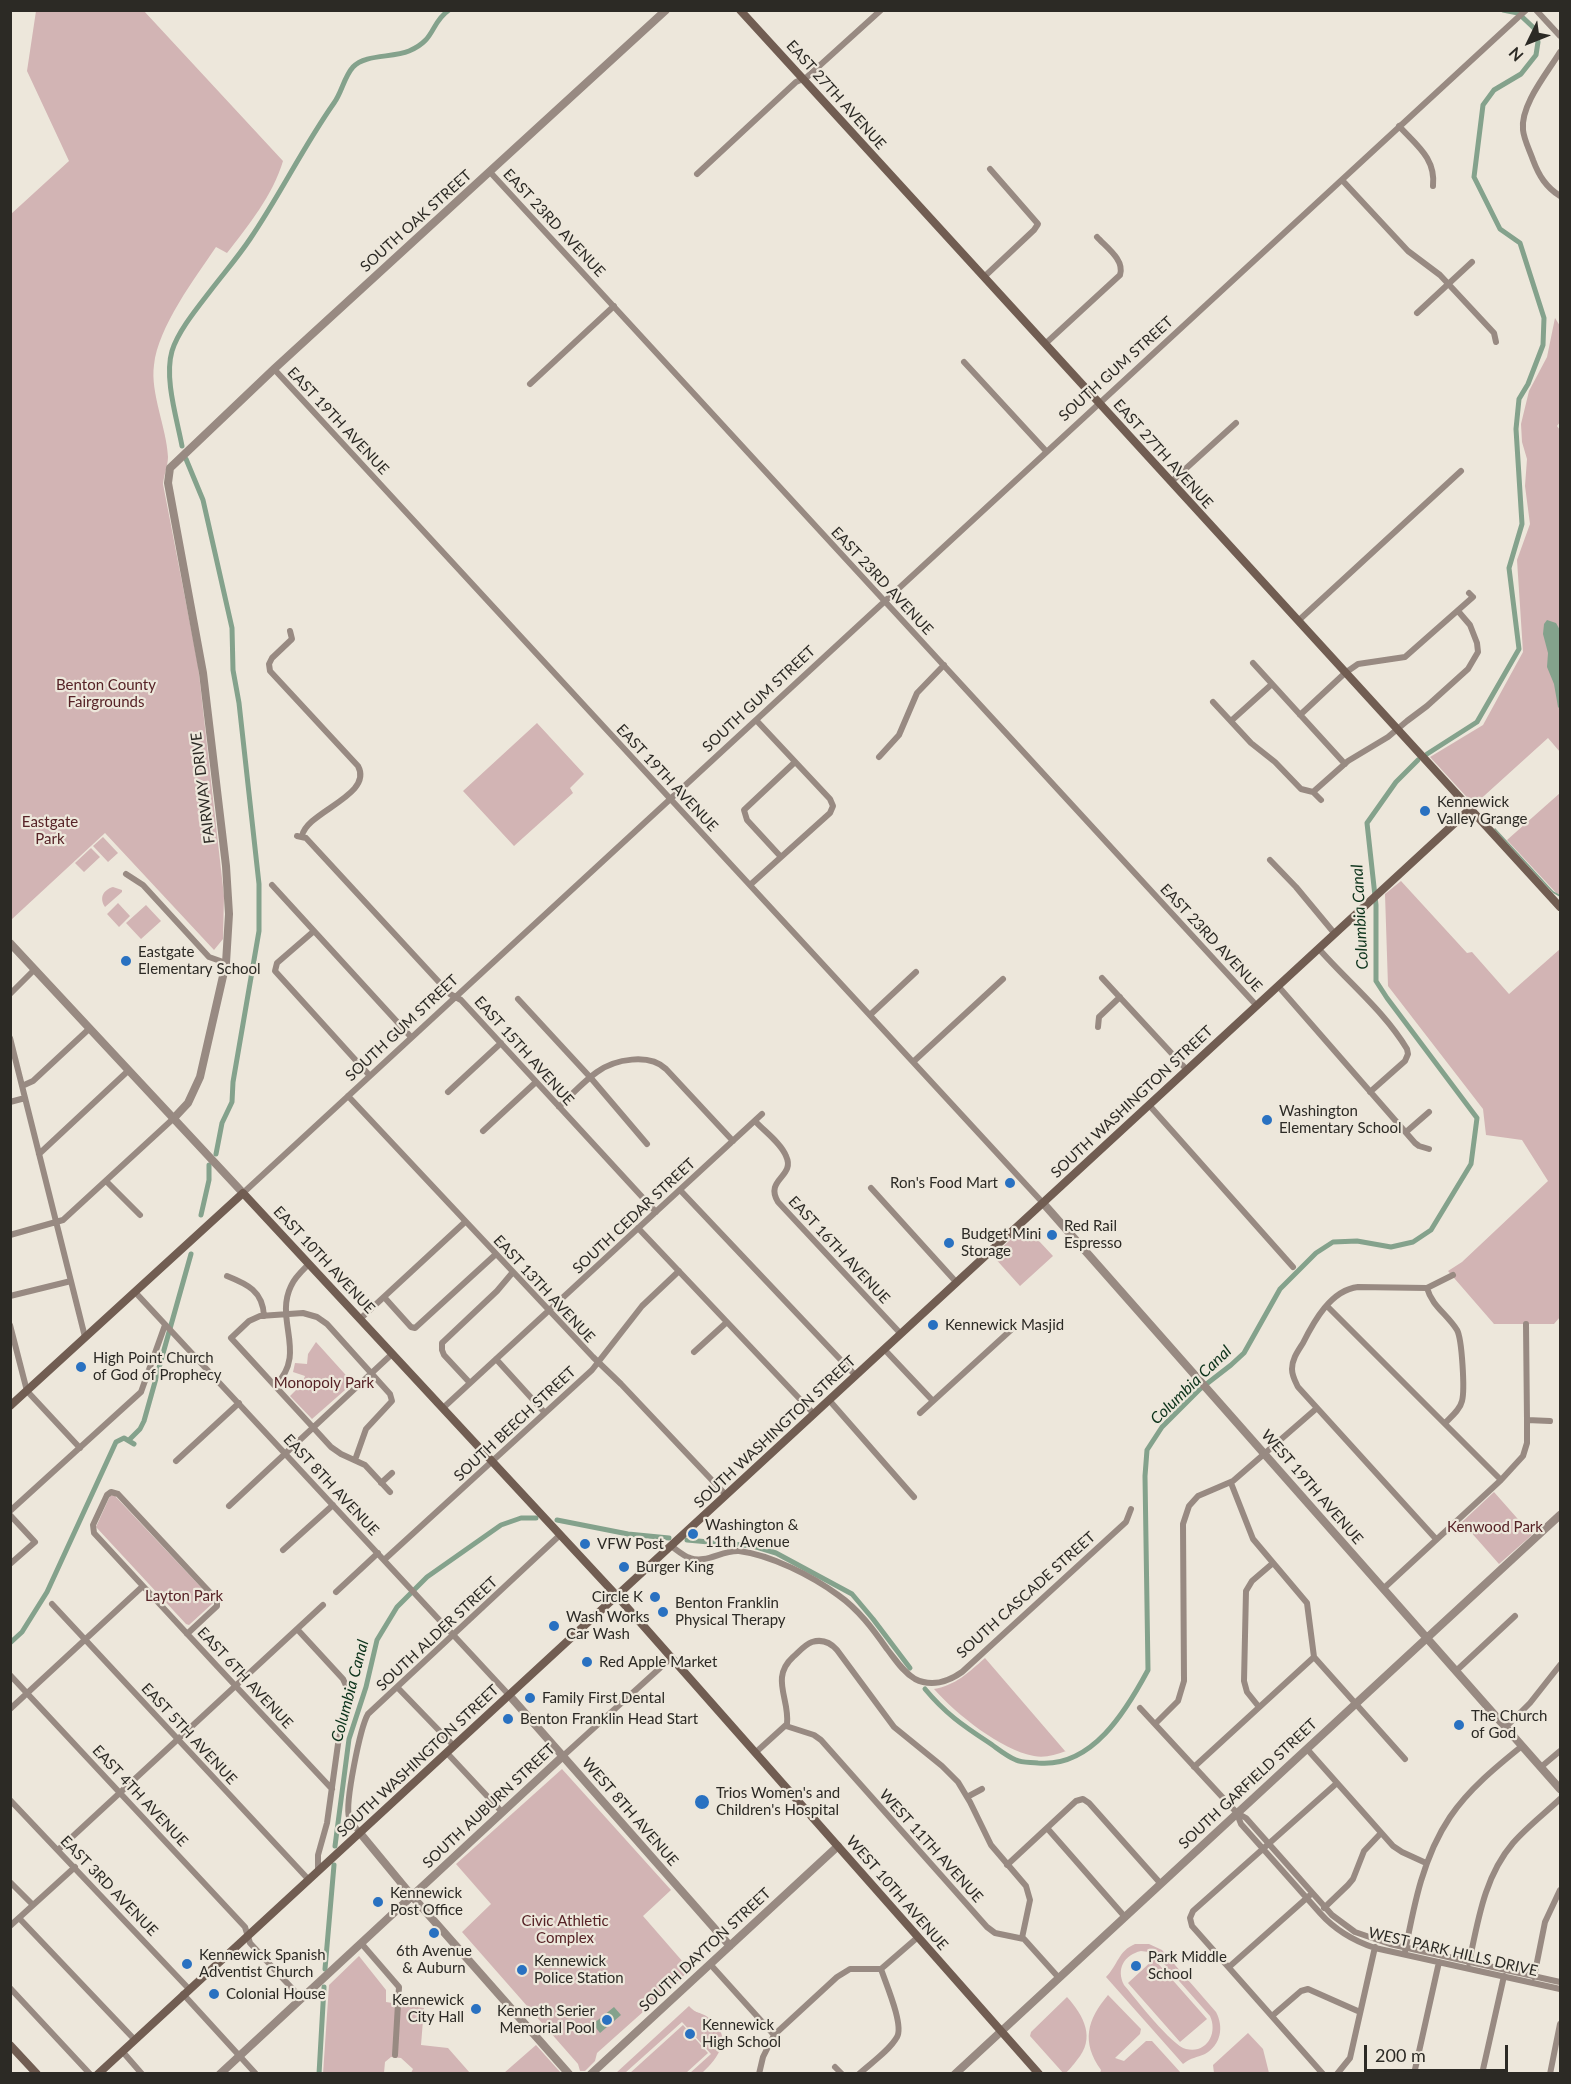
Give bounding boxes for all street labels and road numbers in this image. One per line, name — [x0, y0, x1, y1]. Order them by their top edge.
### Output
street label: EAST 27TH AVENUE — [782, 37, 890, 153]
street label: EAST 23RD AVENUE — [499, 165, 609, 281]
street label: SOUTH OAK STREET — [357, 166, 475, 276]
street label: SOUTH GUM STREET — [1055, 313, 1177, 425]
street label: EAST 19TH AVENUE — [284, 363, 392, 479]
street label: EAST 27TH AVENUE — [1109, 396, 1217, 512]
street label: EAST 23RD AVENUE — [827, 523, 937, 639]
street label: SOUTH GUM STREET — [699, 642, 819, 756]
street label: EAST 19TH AVENUE — [613, 720, 721, 836]
street label: FAIRWAY DRIVE — [187, 731, 219, 845]
street label: EAST 23RD AVENUE — [1156, 880, 1266, 996]
street label: SOUTH GUM STREET — [342, 971, 462, 1085]
street label: EAST 15TH AVENUE — [470, 993, 578, 1109]
street label: SOUTH WASHINGTON STREET — [1047, 1022, 1217, 1182]
street label: SOUTH CEDAR STREET — [569, 1154, 699, 1278]
street label: EAST 16TH AVENUE — [785, 1192, 893, 1308]
street label: EAST 10TH AVENUE — [270, 1202, 378, 1318]
street label: EAST 13TH AVENUE — [490, 1231, 598, 1347]
street label: SOUTH WASHINGTON STREET — [690, 1352, 860, 1512]
street label: SOUTH BEECH STREET — [450, 1363, 580, 1485]
street label: WEST 19TH AVENUE — [1257, 1426, 1367, 1548]
street label: EAST 8TH AVENUE — [279, 1431, 383, 1539]
street label: SOUTH CASCADE STREET — [953, 1528, 1099, 1662]
street label: SOUTH ALDER STREET — [373, 1573, 501, 1695]
street label: EAST 6TH AVENUE — [193, 1624, 297, 1732]
street label: EAST 5TH AVENUE — [137, 1680, 241, 1788]
street label: SOUTH WASHINGTON STREET — [333, 1681, 503, 1841]
street label: SOUTH GARFIELD STREET — [1175, 1715, 1321, 1853]
street label: SOUTH AUBURN STREET — [419, 1740, 559, 1872]
street label: EAST 4TH AVENUE — [88, 1742, 192, 1850]
street label: WEST 8TH AVENUE — [578, 1754, 682, 1870]
street label: WEST 11TH AVENUE — [876, 1786, 986, 1906]
street label: EAST 3RD AVENUE — [57, 1832, 161, 1940]
street label: WEST 10TH AVENUE — [842, 1832, 952, 1954]
street label: SOUTH DAYTON STREET — [636, 1884, 774, 2016]
street label: WEST PARK HILLS DRIVE — [1366, 1924, 1540, 1980]

